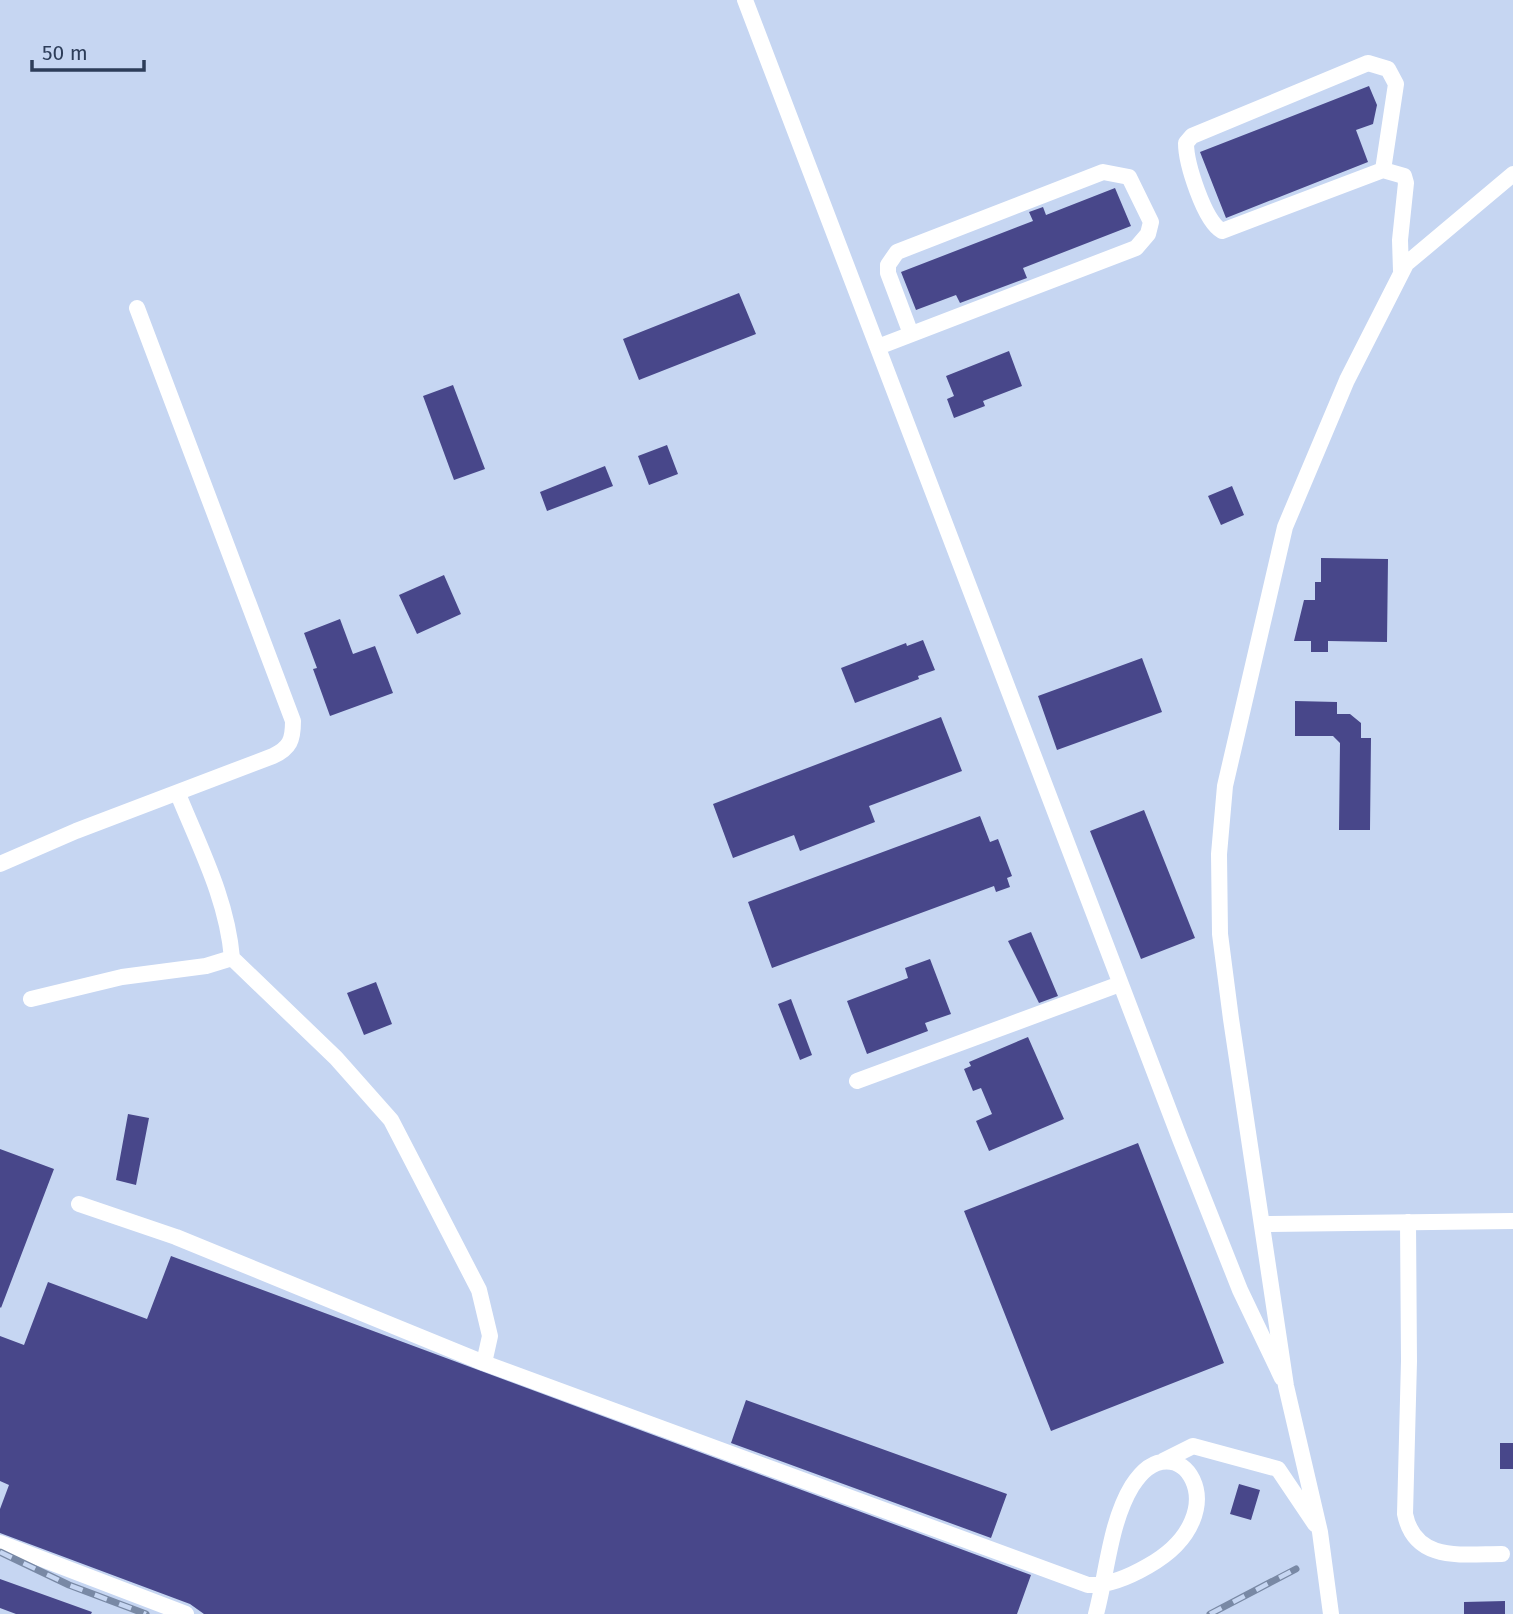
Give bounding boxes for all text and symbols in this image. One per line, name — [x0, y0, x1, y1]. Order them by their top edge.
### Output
scale bar — [32, 28, 144, 72]
text: 50 m — [42, 40, 88, 66]

